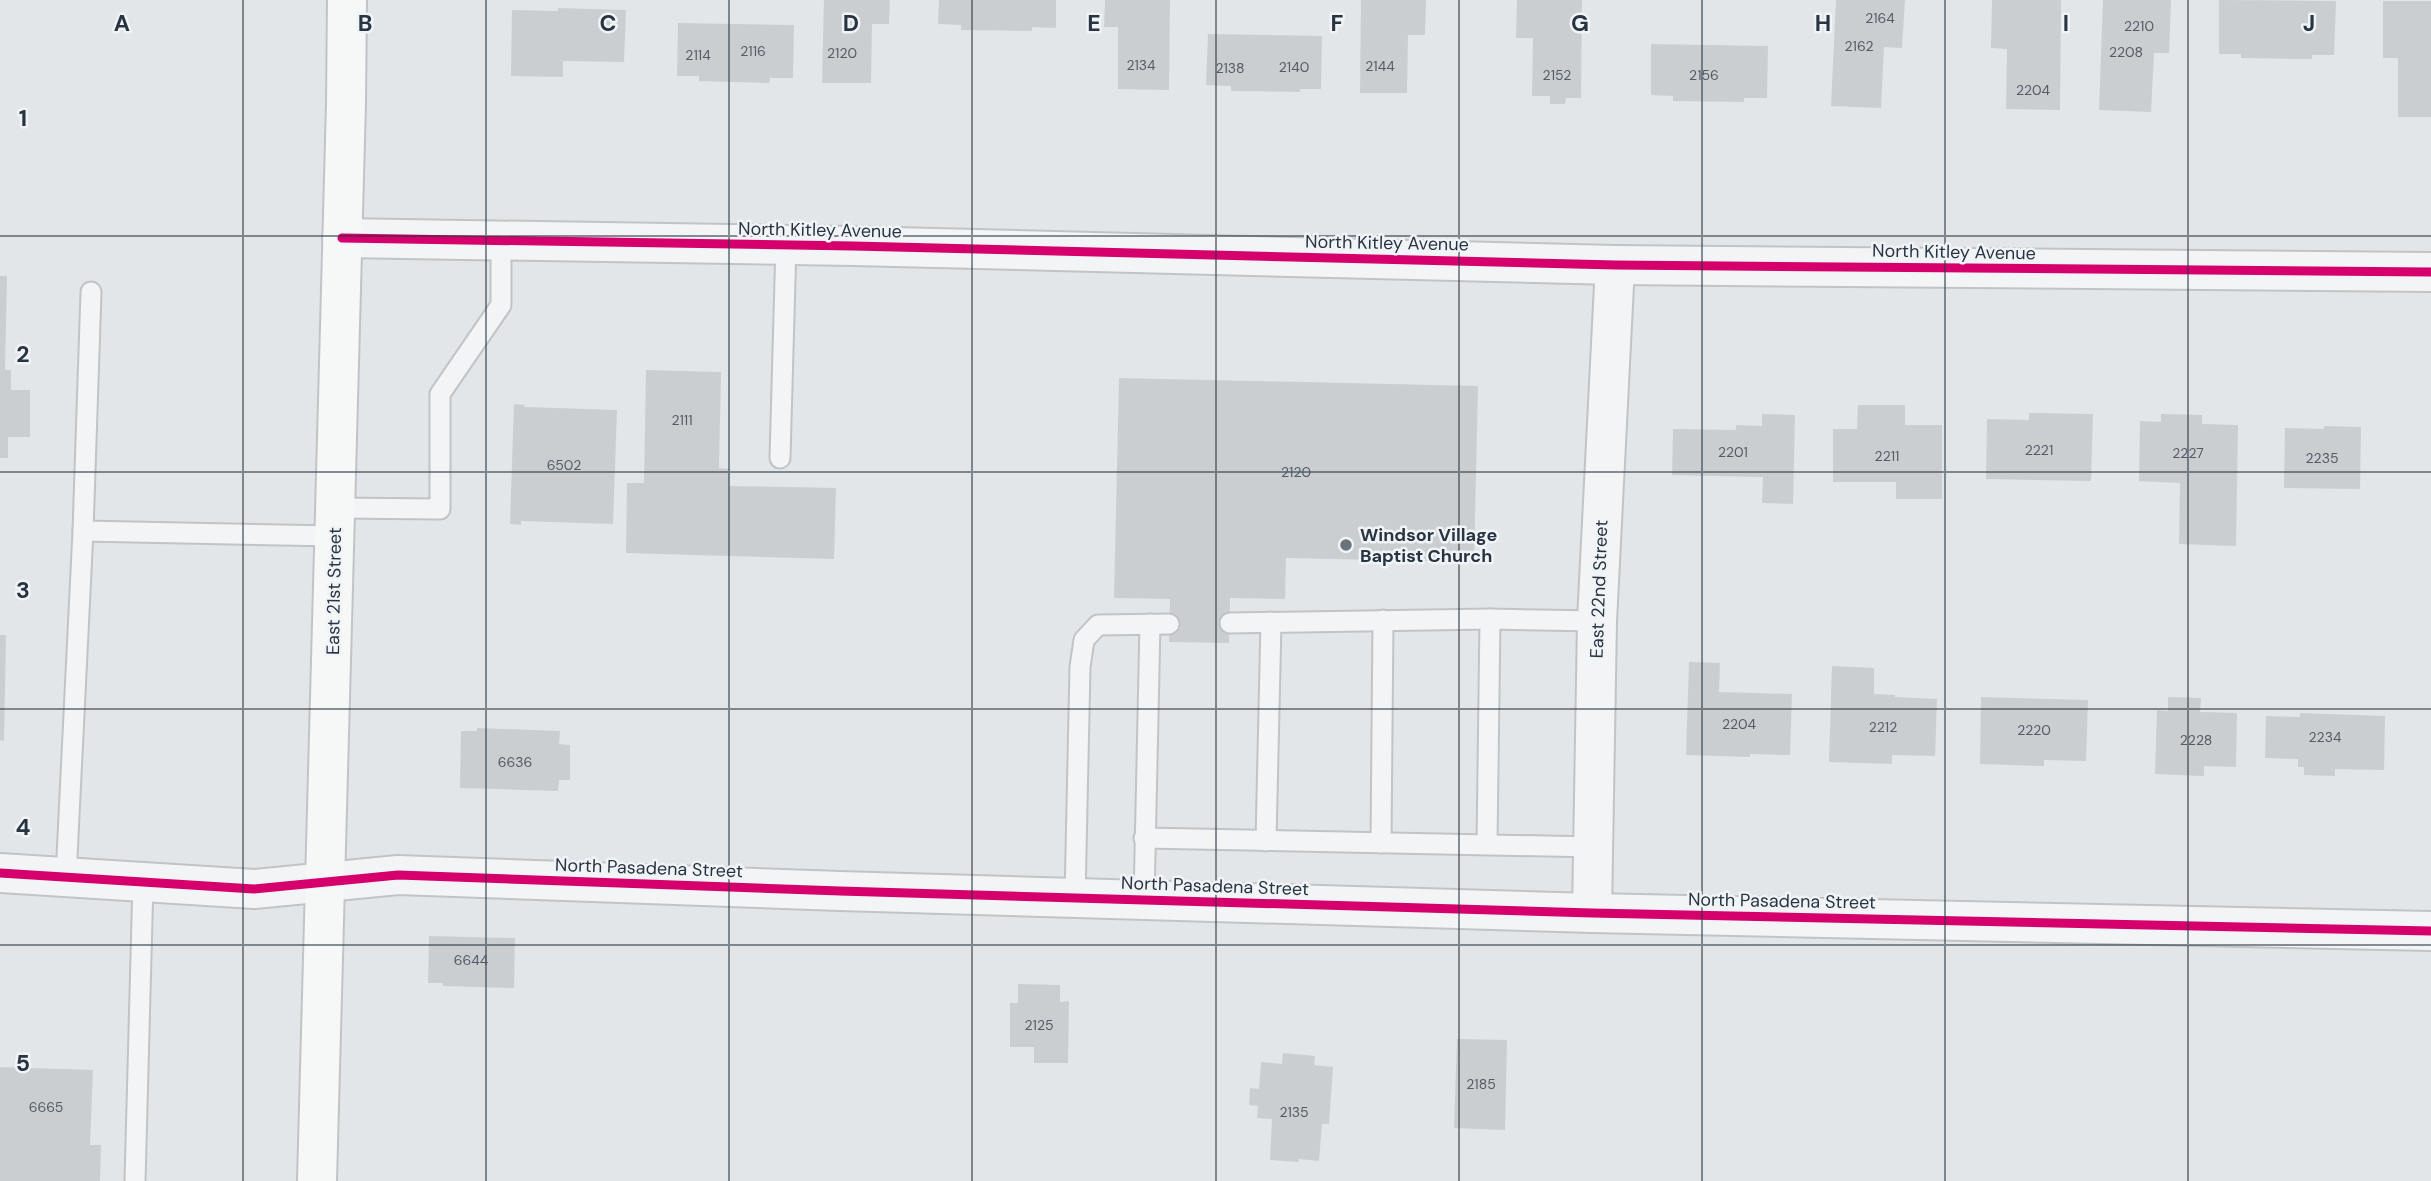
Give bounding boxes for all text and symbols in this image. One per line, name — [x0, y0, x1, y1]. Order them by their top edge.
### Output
text: A — [114, 8, 130, 38]
text: B — [358, 8, 372, 38]
text: C — [600, 8, 616, 38]
text: D — [843, 8, 859, 38]
text: E — [1087, 8, 1101, 38]
text: F — [1331, 8, 1344, 38]
text: G — [1571, 8, 1589, 38]
text: H — [1815, 8, 1831, 38]
text: I — [2063, 8, 2069, 38]
text: J — [2303, 8, 2315, 38]
house number: 2164 — [1865, 9, 1895, 27]
house number: 2210 — [2124, 17, 2154, 35]
house number: 2162 — [1845, 37, 1873, 55]
house number: 2116 — [740, 42, 766, 60]
house number: 2208 — [2109, 43, 2143, 61]
house number: 2120 — [827, 44, 857, 62]
house number: 2114 — [685, 46, 711, 64]
house number: 2134 — [1126, 56, 1156, 74]
house number: 2144 — [1365, 57, 1395, 75]
house number: 2140 — [1279, 58, 1309, 76]
house number: 2138 — [1215, 59, 1245, 77]
house number: 2152 — [1543, 66, 1571, 84]
house number: 2156 — [1689, 66, 1719, 84]
house number: 2204 — [2016, 81, 2051, 99]
text: 1 — [19, 103, 27, 133]
street label: North Kitley Avenue — [738, 217, 902, 243]
street label: North Kitley Avenue — [1305, 230, 1469, 256]
street label: North Kitley Avenue — [1872, 239, 2036, 265]
text: 2 — [16, 339, 30, 369]
house number: 2111 — [671, 411, 693, 429]
house number: 2221 — [2025, 441, 2053, 459]
house number: 2201 — [1718, 443, 1748, 461]
house number: 2227 — [2172, 444, 2204, 462]
house number: 2211 — [1875, 447, 1899, 465]
house number: 2235 — [2306, 449, 2338, 467]
house number: 6502 — [547, 456, 581, 474]
house number: 2120 — [1281, 463, 1311, 481]
street label: East 22nd Street — [1585, 519, 1613, 659]
place label: Windsor Village Baptist Church — [1360, 523, 1497, 568]
street label: East 21st Street — [321, 527, 347, 655]
marker: Windsor Village Baptist Church — [1338, 537, 1354, 553]
text: 3 — [16, 575, 30, 605]
house number: 2204 — [1722, 715, 1757, 733]
house number: 2212 — [1869, 718, 1897, 736]
house number: 2220 — [2017, 721, 2051, 739]
house number: 2234 — [2309, 728, 2342, 746]
house number: 2228 — [2180, 731, 2212, 749]
house number: 6636 — [498, 753, 532, 771]
text: 4 — [16, 812, 31, 842]
street label: North Pasadena Street — [555, 853, 743, 883]
street label: North Pasadena Street — [1121, 871, 1309, 901]
street label: North Pasadena Street — [1688, 887, 1876, 915]
house number: 6644 — [454, 951, 489, 969]
house number: 2125 — [1024, 1016, 1054, 1034]
text: 5 — [16, 1048, 30, 1078]
house number: 2185 — [1466, 1075, 1496, 1093]
house number: 6665 — [29, 1098, 63, 1116]
house number: 2135 — [1279, 1103, 1309, 1121]

